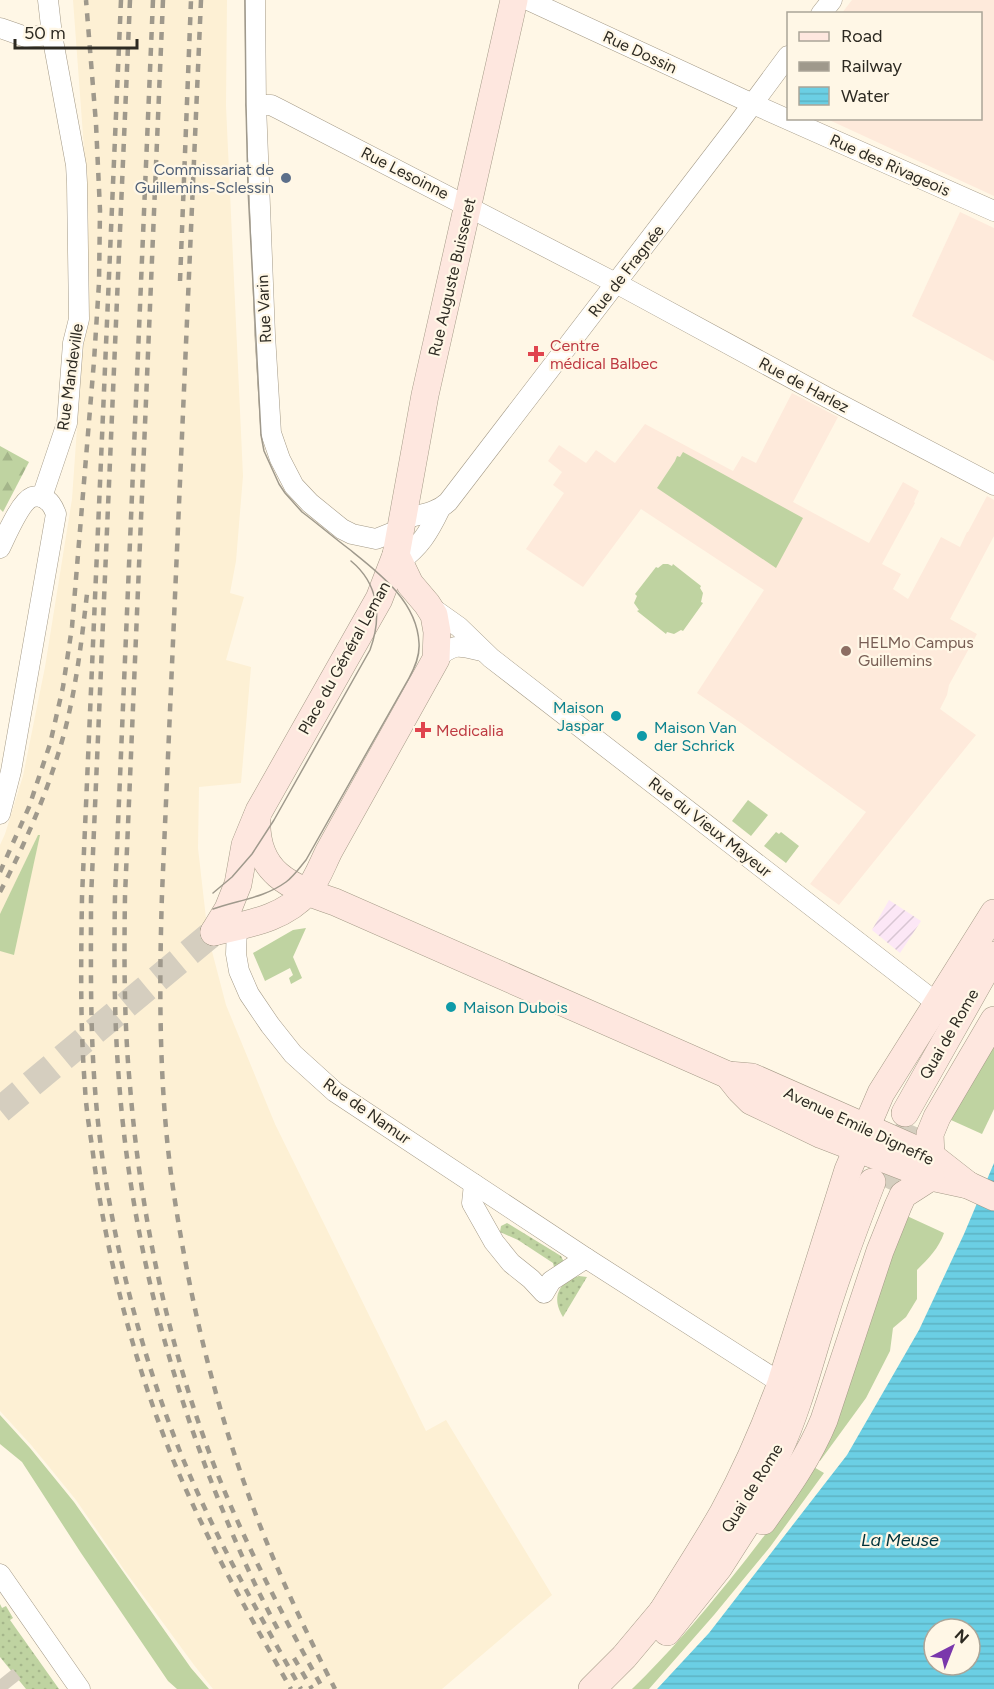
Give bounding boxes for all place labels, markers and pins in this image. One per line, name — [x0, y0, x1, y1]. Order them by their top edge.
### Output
place label: Commissariat de Guillemins-Sclessin — [135, 160, 274, 197]
marker: Commissariat de Guillemins-Sclessin — [279, 171, 293, 185]
place label: Centre médical Balbec — [550, 336, 658, 373]
marker: Centre médical Balbec — [527, 345, 545, 363]
place label: HELMo Campus Guillemins — [858, 633, 974, 670]
marker: HELMo Campus Guillemins — [839, 644, 853, 658]
place label: Maison Jaspar — [553, 698, 605, 735]
marker: Maison Jaspar — [609, 709, 623, 723]
place label: Maison Van der Schrick — [654, 718, 737, 755]
marker: Medicalia — [414, 721, 432, 739]
place label: Medicalia — [436, 721, 504, 740]
marker: Maison Van der Schrick — [635, 729, 649, 743]
place label: Maison Dubois — [463, 998, 568, 1017]
marker: Maison Dubois — [444, 1000, 458, 1014]

